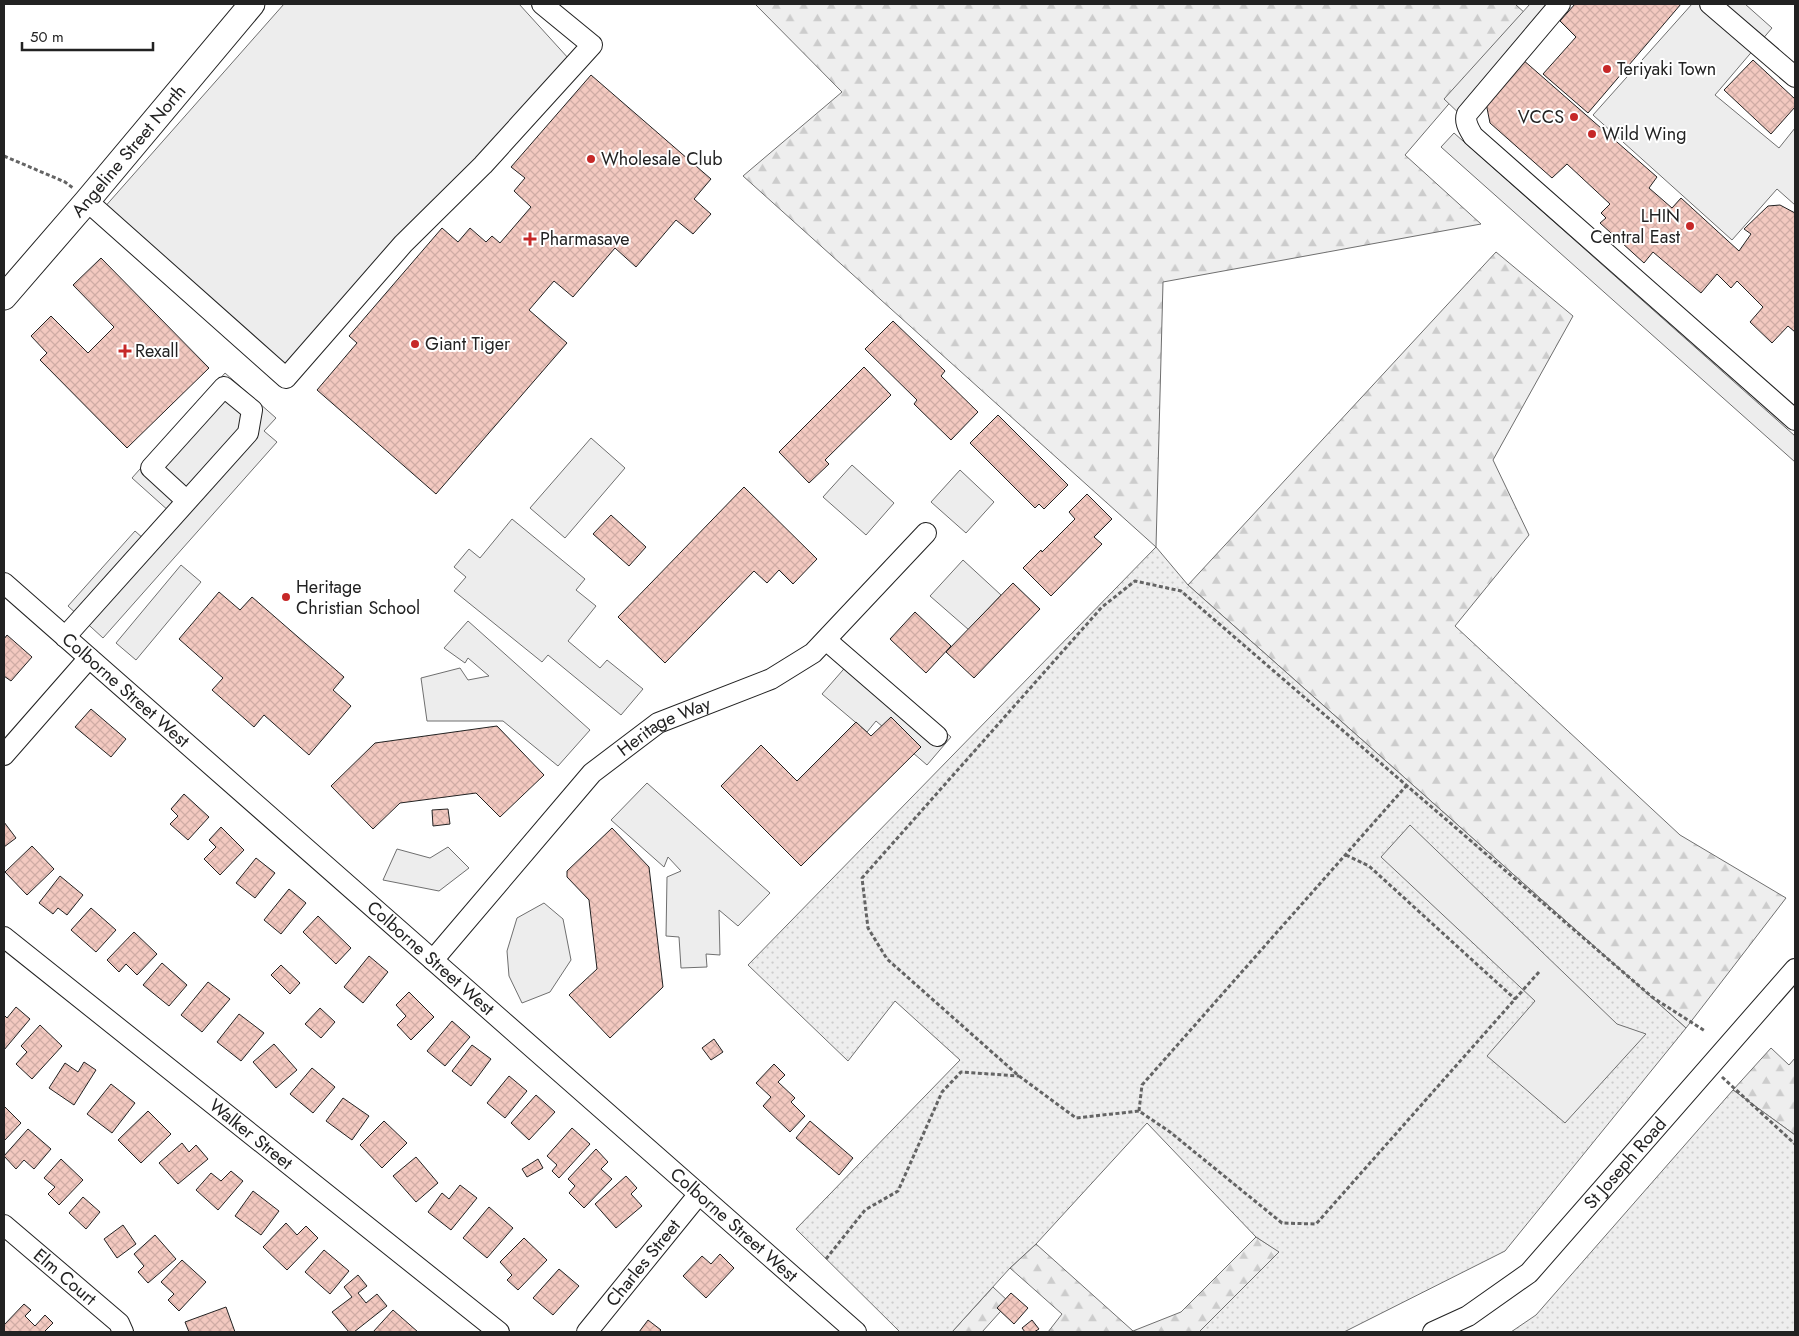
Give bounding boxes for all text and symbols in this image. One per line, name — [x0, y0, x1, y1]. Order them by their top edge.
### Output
scale bar — [22, 20, 154, 52]
text: 50 m — [30, 26, 64, 48]
place label: Teriyaki Town — [1617, 56, 1716, 82]
marker: Teriyaki Town — [1601, 63, 1613, 75]
street label: Angeline Street North — [65, 79, 192, 223]
place label: VCCS — [1518, 104, 1564, 130]
marker: VCCS — [1568, 111, 1580, 123]
place label: Wild Wing — [1602, 121, 1687, 147]
marker: Wild Wing — [1586, 128, 1598, 140]
place label: Wholesale Club — [601, 146, 722, 172]
marker: Wholesale Club — [585, 153, 597, 165]
place label: LHIN Central East — [1590, 203, 1681, 250]
marker: LHIN Central East — [1684, 220, 1696, 232]
place label: Pharmasave — [540, 226, 630, 252]
marker: Pharmasave — [524, 233, 536, 245]
place label: Giant Tiger — [425, 331, 511, 357]
place label: Rexall — [135, 338, 179, 364]
marker: Giant Tiger — [409, 338, 421, 350]
marker: Rexall — [119, 345, 131, 357]
place label: Heritage Christian School — [296, 574, 420, 621]
marker: Heritage Christian School — [280, 591, 292, 603]
street label: Colborne Street West — [56, 627, 196, 754]
street label: Heritage Way — [612, 691, 715, 762]
street label: Colborne Street West — [361, 895, 501, 1022]
street label: Walker Street — [204, 1093, 299, 1176]
street label: St Joseph Road — [1578, 1112, 1672, 1215]
street label: Colborne Street West — [664, 1161, 804, 1289]
street label: Charles Street — [600, 1213, 687, 1312]
street label: Elm Court — [28, 1242, 103, 1312]

